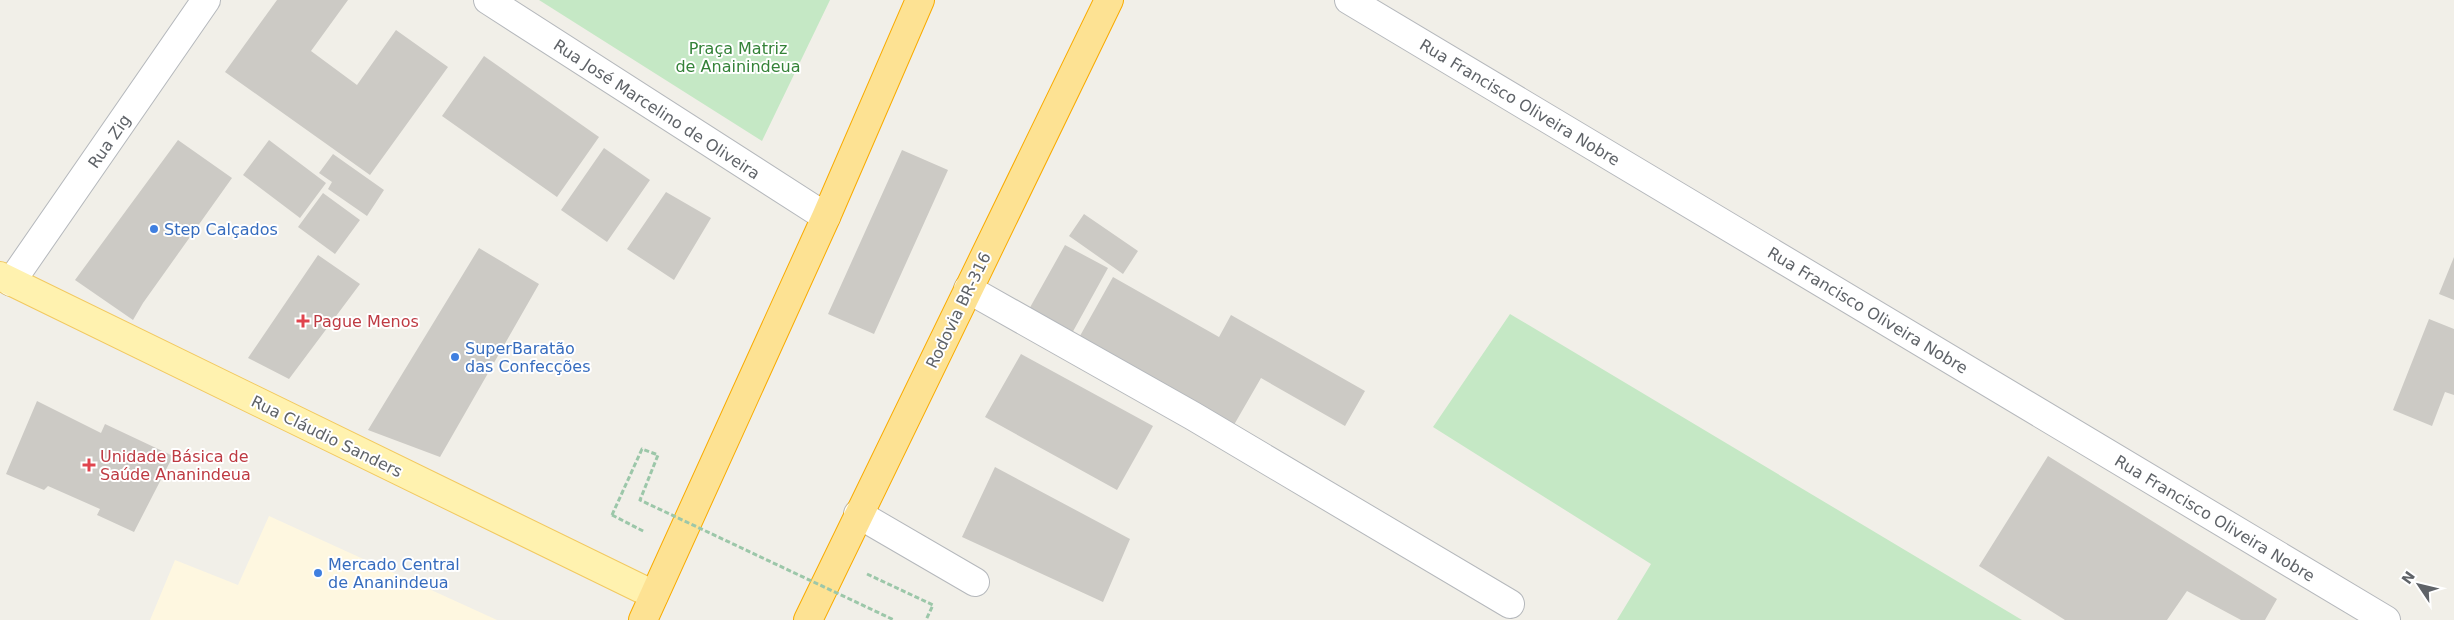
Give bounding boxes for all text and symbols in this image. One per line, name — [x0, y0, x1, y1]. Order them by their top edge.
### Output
street label: Rua José Marcelino de Oliveira — [550, 35, 764, 183]
street label: Rua Francisco Oliveira Nobre — [1416, 35, 1623, 170]
park label: Praça Matriz de Anainindeua — [675, 39, 801, 76]
street label: Rua Zig — [84, 111, 135, 172]
place label: Step Calçados — [164, 220, 278, 239]
marker: Step Calçados — [148, 223, 160, 235]
street label: Rua Francisco Oliveira Nobre — [1764, 243, 1971, 378]
street label: Rodovia BR-316 — [922, 249, 995, 371]
place label: Pague Menos — [313, 312, 419, 331]
marker: Pague Menos — [297, 315, 309, 327]
place label: SuperBaratão das Confecções — [465, 339, 591, 376]
marker: SuperBaratão das Confecções — [449, 351, 461, 363]
street label: Rua Cláudio Sanders — [248, 392, 405, 481]
place label: Unidade Básica de Saúde Ananindeua — [100, 447, 251, 484]
street label: Rua Francisco Oliveira Nobre — [2111, 451, 2318, 586]
marker: Unidade Básica de Saúde Ananindeua — [82, 458, 96, 472]
place label: Mercado Central de Ananindeua — [328, 555, 460, 592]
north arrow — [2394, 560, 2444, 610]
marker: Mercado Central de Ananindeua — [312, 567, 324, 579]
text: N — [2398, 568, 2418, 587]

